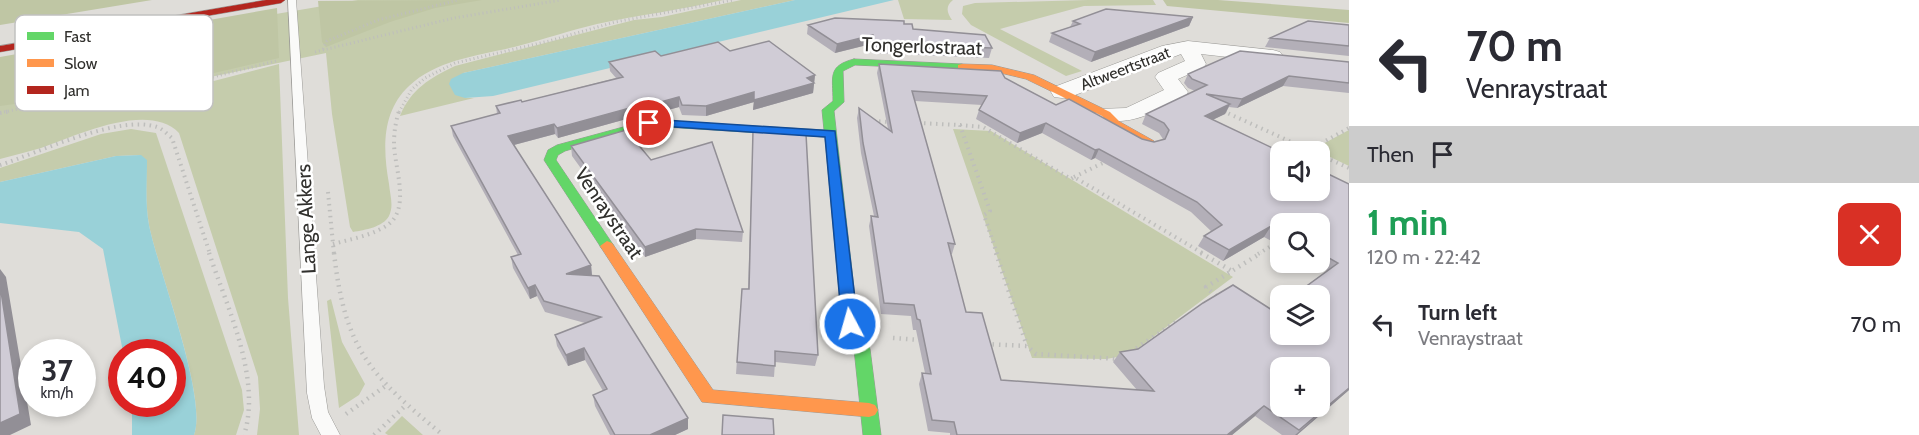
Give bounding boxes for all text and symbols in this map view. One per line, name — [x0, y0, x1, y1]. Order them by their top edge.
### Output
legend — [15, 15, 213, 111]
text: 70 m — [1466, 20, 1563, 72]
icon: left — [1367, 24, 1445, 102]
text: Fast — [64, 27, 92, 46]
street label: Tongerlostraat — [861, 32, 983, 60]
street label: Altweertstraat — [1078, 42, 1173, 94]
text: Slow — [64, 54, 98, 73]
text: Venraystraat — [1466, 72, 1607, 105]
text: Jam — [63, 81, 90, 100]
pin — [623, 97, 674, 148]
icon: arrive — [632, 106, 665, 139]
icon: arrive — [1426, 138, 1459, 171]
map controls — [1270, 141, 1330, 417]
button: sound — [1270, 141, 1330, 201]
text: Then — [1367, 141, 1414, 168]
street label: Lange Akkers — [291, 163, 321, 275]
street label: Venraystraat — [570, 163, 648, 263]
text: 1 min — [1367, 200, 1448, 244]
button: close — [1838, 203, 1901, 266]
button: search — [1270, 213, 1330, 273]
text: 120 m · 22:42 — [1367, 245, 1481, 269]
button: layers — [1270, 285, 1330, 345]
position arrow — [818, 292, 882, 356]
text: Turn left — [1418, 299, 1497, 326]
icon: left — [1367, 308, 1400, 341]
text: 70 m — [1851, 311, 1901, 338]
text: Venraystraat — [1418, 326, 1523, 350]
speed limit sign: 40 — [108, 339, 186, 417]
text: 37 — [41, 352, 73, 389]
button: + — [1270, 357, 1330, 417]
text: km/h — [41, 384, 73, 402]

